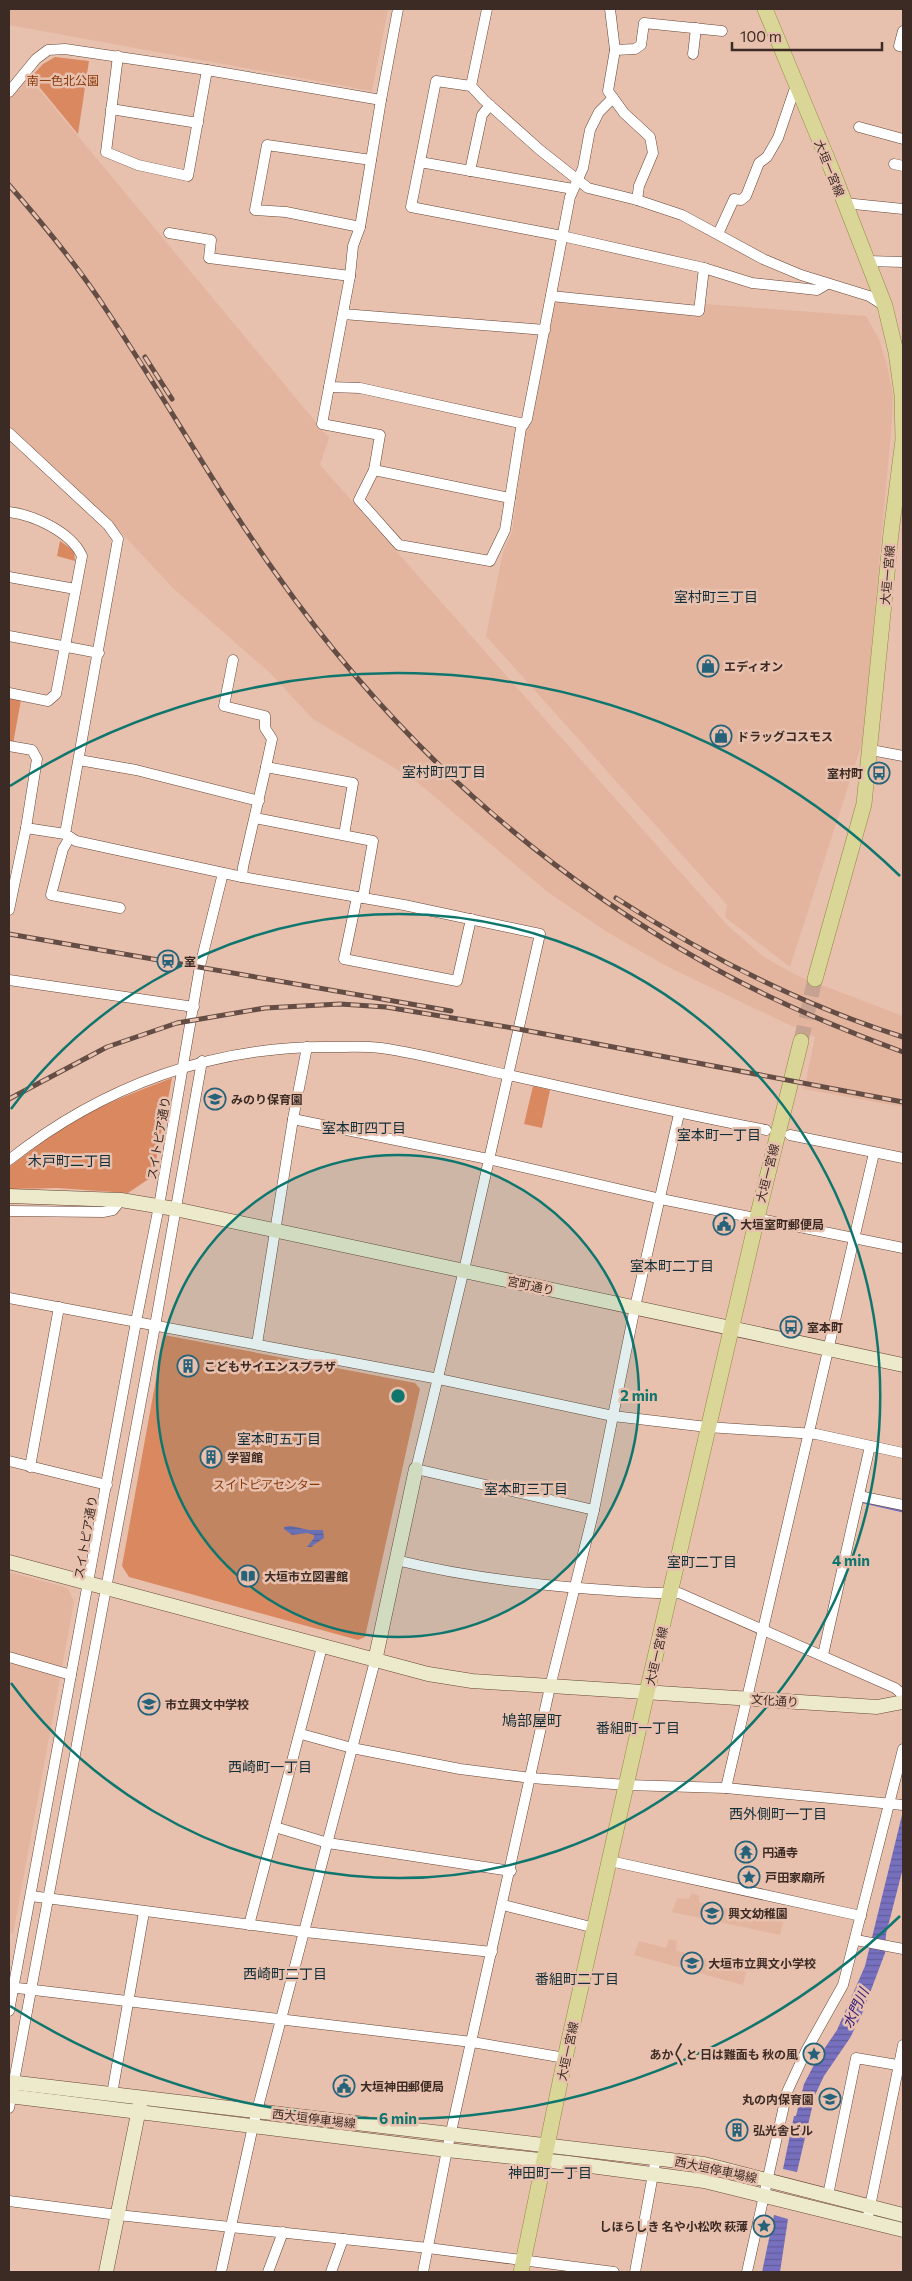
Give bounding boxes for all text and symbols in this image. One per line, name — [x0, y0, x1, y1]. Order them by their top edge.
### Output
scale bar — [732, 20, 882, 52]
text: 100 m — [740, 27, 782, 45]
park label: 南一色北公園 — [27, 73, 99, 87]
street label: 大垣一宮線 — [812, 138, 848, 198]
street label: 大垣一宮線 — [877, 544, 897, 606]
district label: 室村町三丁目 — [674, 588, 758, 605]
shop icon: エディオン — [696, 654, 720, 678]
place label: エディオン — [724, 659, 783, 673]
shop icon: ドラッグコスモス — [709, 724, 733, 748]
place label: ドラッグコスモス — [737, 729, 833, 743]
bus stop icon: 室村町 — [867, 761, 891, 785]
district label: 室村町四丁目 — [402, 763, 486, 780]
place label: 室村町 — [827, 766, 863, 780]
station icon: 室 — [156, 949, 180, 973]
place label: 室 — [184, 954, 196, 968]
school or university icon: みのり保育園 — [203, 1087, 227, 1111]
place label: みのり保育園 — [231, 1092, 303, 1106]
street label: スイトピア通り — [144, 1095, 172, 1181]
district label: 室本町四丁目 — [322, 1119, 406, 1136]
district label: 室本町一丁目 — [677, 1126, 761, 1143]
street label: 大垣一宮線 — [753, 1142, 781, 1204]
district label: 木戸町二丁目 — [28, 1152, 112, 1169]
public building icon: 大垣室町郵便局 — [712, 1212, 736, 1236]
place label: 大垣室町郵便局 — [740, 1217, 824, 1231]
district label: 室本町二丁目 — [630, 1257, 714, 1274]
street label: 宮町通り — [506, 1273, 556, 1297]
bus stop icon: 室本町 — [779, 1315, 803, 1339]
place label: 室本町 — [807, 1320, 843, 1334]
building icon: こどもサイエンスプラザ — [176, 1354, 200, 1378]
place label: こどもサイエンスプラザ — [204, 1359, 336, 1373]
text: 2 min — [620, 1386, 658, 1404]
centre of rings — [389, 1387, 407, 1405]
district label: 室本町五丁目 — [237, 1430, 321, 1447]
building icon: 学習館 — [199, 1445, 223, 1469]
place label: 学習館 — [227, 1450, 263, 1464]
park label: スイトピアセンター — [213, 1477, 321, 1491]
district label: 室本町三丁目 — [484, 1480, 568, 1497]
street label: スイトピア通り — [71, 1494, 99, 1580]
text: 4 min — [832, 1551, 870, 1569]
district label: 室町二丁目 — [667, 1553, 737, 1570]
library icon: 大垣市立図書館 — [236, 1564, 260, 1588]
place label: 大垣市立図書館 — [264, 1569, 348, 1583]
street label: 大垣一宮線 — [642, 1625, 670, 1687]
street label: 文化通り — [751, 1691, 799, 1709]
school or university icon: 市立興文中学校 — [137, 1692, 161, 1716]
place label: 市立興文中学校 — [165, 1697, 249, 1711]
district label: 鳩部屋町 — [502, 1711, 562, 1729]
district label: 番組町一丁目 — [596, 1719, 680, 1736]
district label: 西崎町一丁目 — [228, 1758, 312, 1775]
district label: 西外側町一丁目 — [729, 1805, 827, 1822]
temple icon: 円通寺 — [734, 1840, 758, 1864]
place label: 円通寺 — [762, 1845, 798, 1859]
place icon: 戸田家廟所 — [737, 1865, 761, 1889]
place label: 戸田家廟所 — [765, 1870, 825, 1884]
school or university icon: 興文幼稚園 — [700, 1901, 724, 1925]
place label: 興文幼稚園 — [728, 1906, 788, 1920]
school or university icon: 大垣市立興文小学校 — [680, 1951, 704, 1975]
place label: 大垣市立興文小学校 — [708, 1956, 816, 1970]
district label: 西崎町二丁目 — [243, 1965, 327, 1982]
district label: 番組町二丁目 — [535, 1970, 619, 1987]
water label: 水門川 — [838, 1984, 872, 2031]
street label: 大垣一宮線 — [554, 2020, 580, 2082]
place icon: あか〱と 日は難面も 秋の風 — [802, 2042, 826, 2066]
place label: あか〱と 日は難面も 秋の風 — [649, 2043, 798, 2066]
public building icon: 大垣神田郵便局 — [332, 2074, 356, 2098]
place label: 大垣神田郵便局 — [360, 2079, 444, 2093]
school or university icon: 丸の内保育園 — [818, 2087, 842, 2111]
place label: 丸の内保育園 — [742, 2092, 814, 2106]
street label: 西大垣停車場線 — [271, 2106, 357, 2130]
text: 6 min — [379, 2109, 417, 2127]
building icon: 弘光舎ビル — [725, 2118, 749, 2142]
place label: 弘光舎ビル — [753, 2123, 813, 2137]
street label: 西大垣停車場線 — [673, 2153, 759, 2185]
district label: 神田町一丁目 — [508, 2164, 592, 2181]
place icon: しほらしき 名や小松吹 萩薄 — [752, 2214, 776, 2238]
place label: しほらしき 名や小松吹 萩薄 — [599, 2219, 748, 2233]

